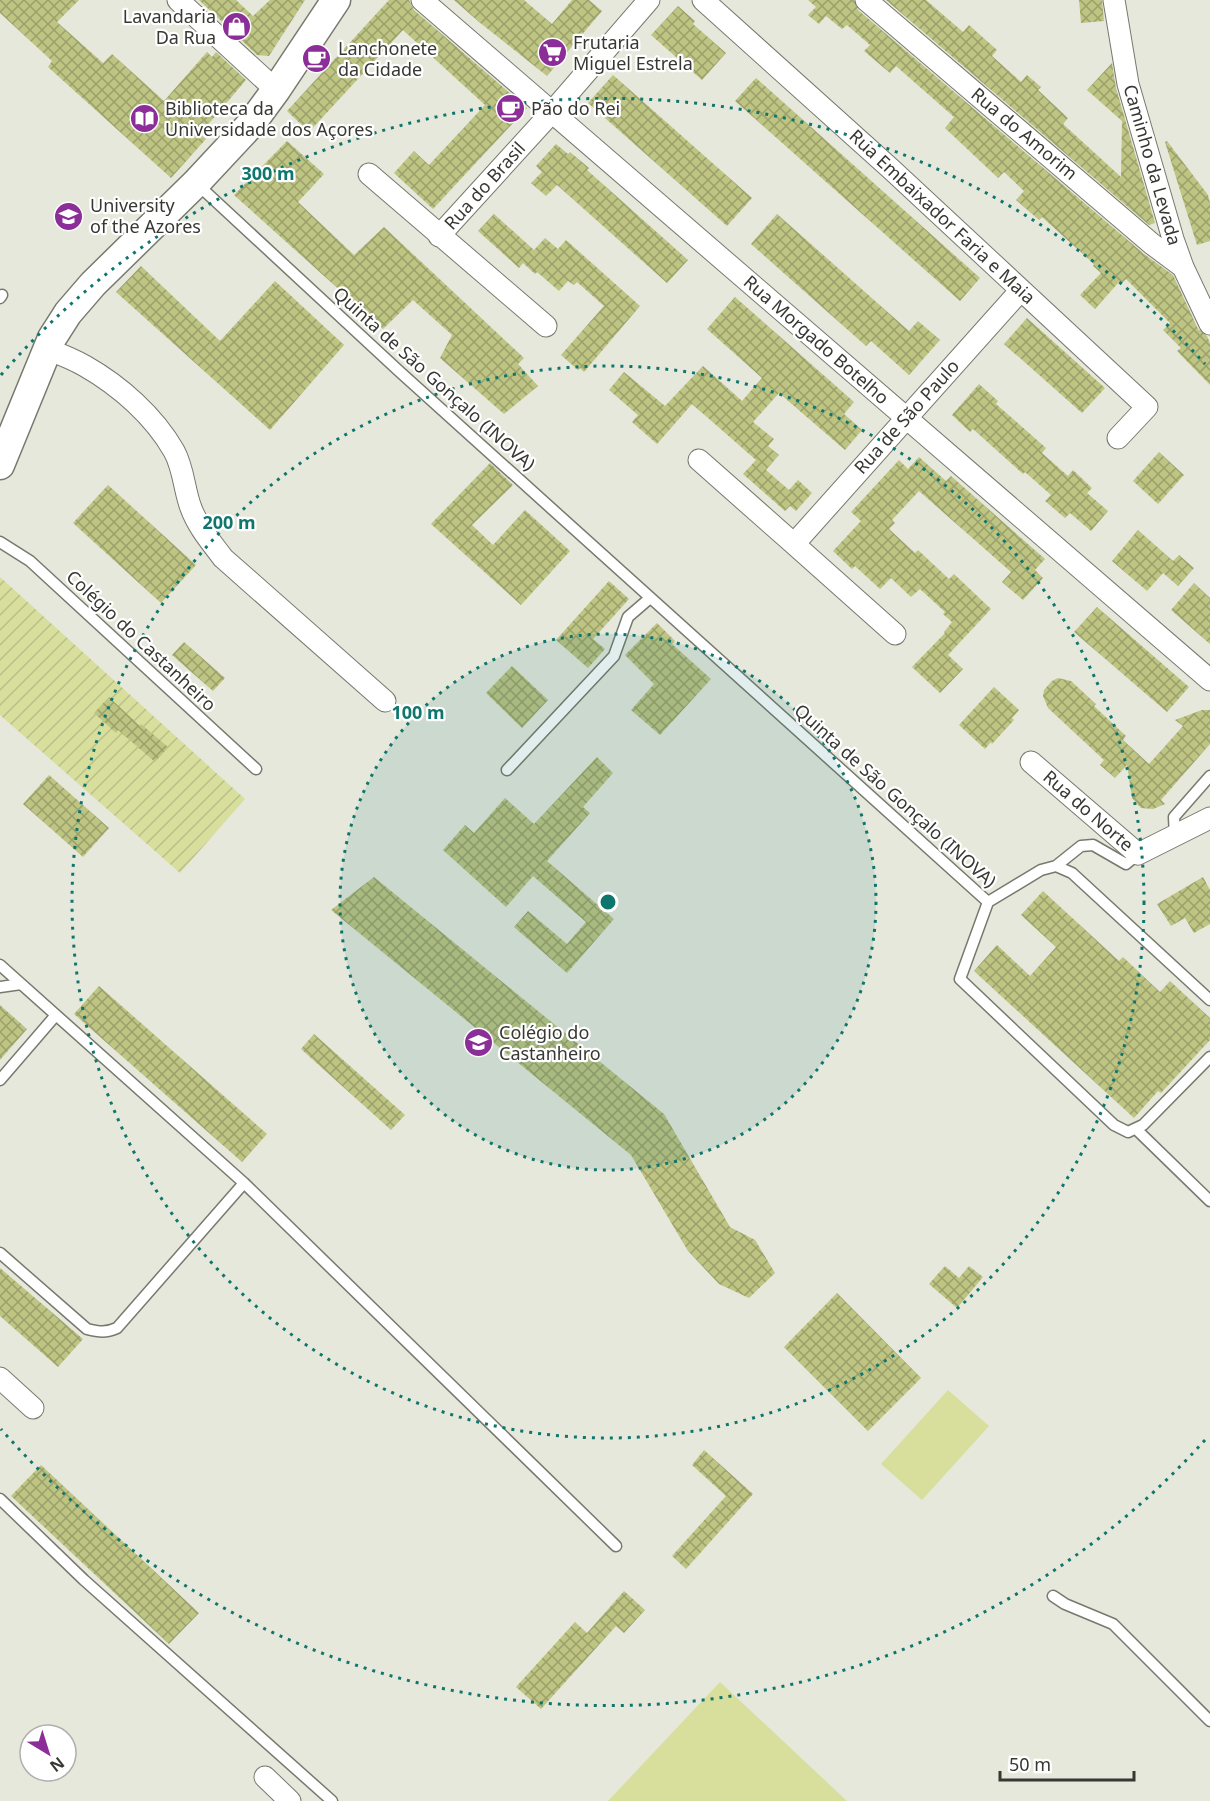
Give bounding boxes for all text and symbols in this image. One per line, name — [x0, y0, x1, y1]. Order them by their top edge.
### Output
place label: Lavandaria Da Rua — [123, 4, 216, 49]
shop icon: Lavandaria Da Rua — [221, 11, 253, 43]
place label: Frutaria Miguel Estrela — [573, 30, 693, 75]
place label: Lanchonete da Cidade — [338, 36, 437, 81]
supermarket icon: Frutaria Miguel Estrela — [536, 37, 568, 69]
cafe icon: Lanchonete da Cidade — [301, 43, 333, 75]
street label: Rua do Amorim — [966, 82, 1083, 185]
street label: Caminho da Levada — [1119, 82, 1187, 248]
cafe icon: Pão do Rei — [494, 93, 526, 125]
place label: Biblioteca da Universidade dos Açores — [165, 96, 373, 141]
place label: Pão do Rei — [531, 96, 620, 120]
library icon: Biblioteca da Universidade dos Açores — [128, 103, 160, 135]
street label: Rua Embaixador Faria e Maia — [845, 124, 1041, 309]
street label: Rua do Brasil — [438, 136, 530, 234]
text: 300 m — [241, 161, 295, 185]
place label: University of the Azores — [90, 193, 201, 238]
school or university icon: University of the Azores — [53, 200, 85, 232]
street label: Rua Morgado Botelho — [739, 269, 894, 409]
street label: Quinta de São Gonçalo (INOVA) — [329, 281, 541, 475]
street label: Rua de São Paulo — [848, 354, 964, 479]
text: 200 m — [202, 510, 256, 534]
street label: Colégio do Castanheiro — [62, 564, 222, 716]
street label: Quinta de São Gonçalo (INOVA) — [790, 698, 1002, 892]
text: 100 m — [391, 700, 445, 724]
street label: Rua do Norte — [1038, 764, 1139, 856]
centre of rings — [598, 892, 618, 912]
place label: Colégio do Castanheiro — [499, 1020, 601, 1065]
school or university icon: Colégio do Castanheiro — [462, 1027, 494, 1059]
north arrow — [18, 1723, 78, 1783]
scale bar — [1000, 1744, 1134, 1782]
text: N — [45, 1752, 69, 1777]
text: 50 m — [1009, 1752, 1051, 1776]

